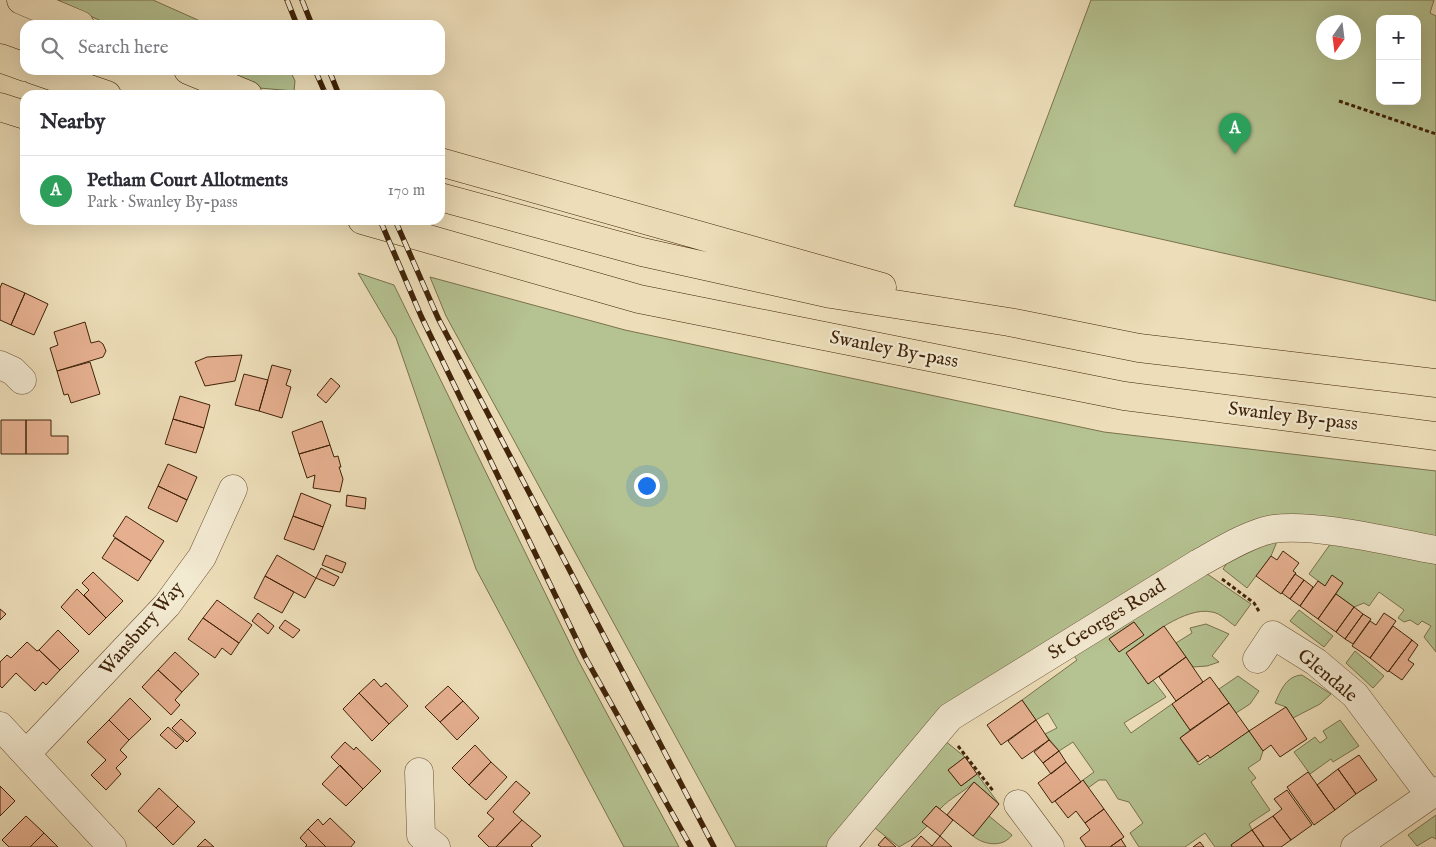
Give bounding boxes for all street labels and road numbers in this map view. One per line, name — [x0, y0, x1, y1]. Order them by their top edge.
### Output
street label: Swanley By-pass — [828, 326, 960, 374]
street label: Swanley By-pass — [1227, 397, 1359, 437]
street label: St Georges Road — [1044, 574, 1171, 666]
street label: Wansbury Way — [95, 577, 190, 681]
street label: Glendale — [1292, 644, 1362, 708]

